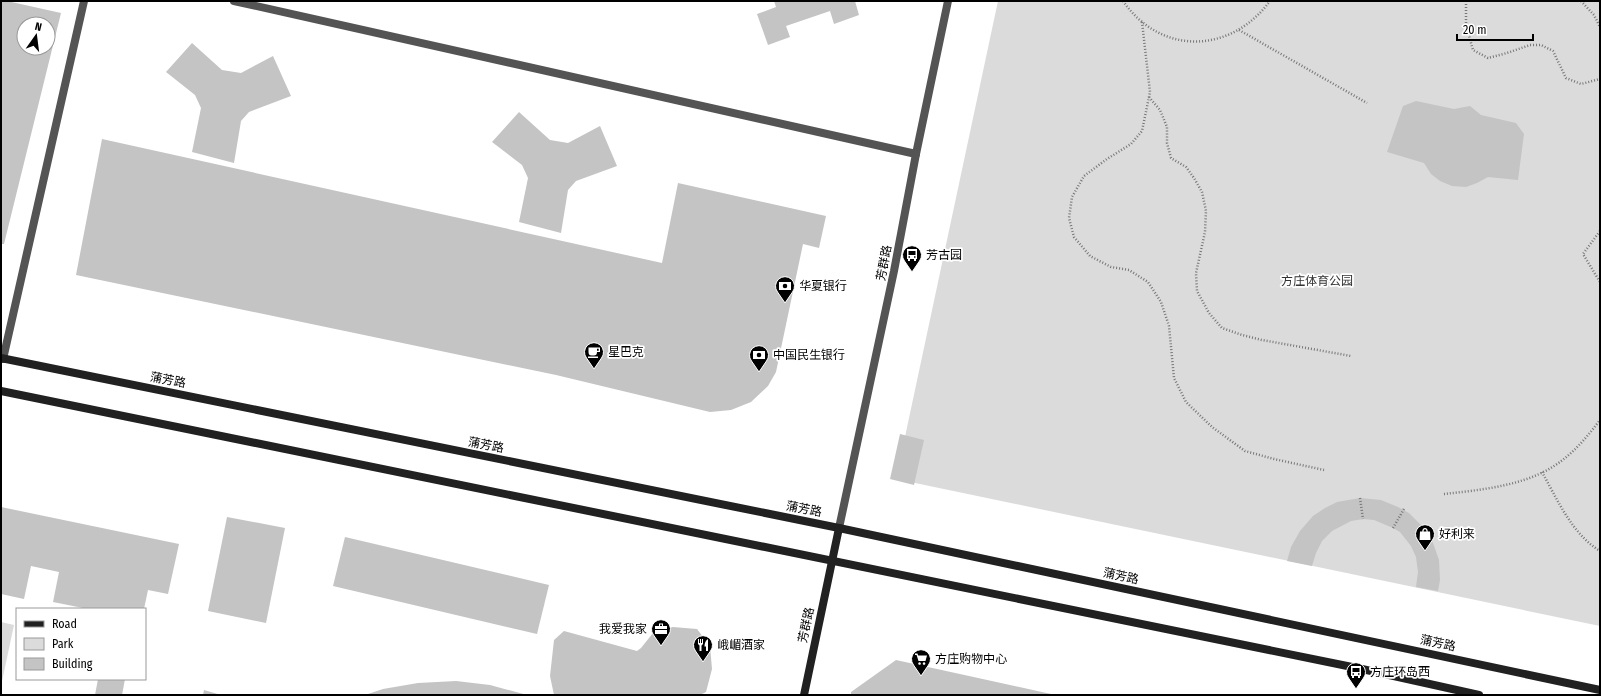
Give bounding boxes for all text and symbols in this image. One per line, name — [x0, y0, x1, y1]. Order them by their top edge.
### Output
north arrow — [16, 16, 56, 56]
scale bar — [1457, 16, 1533, 42]
text: N — [34, 20, 43, 34]
text: 20 m — [1463, 23, 1487, 37]
street label: 芳群路 — [874, 244, 894, 282]
bus stop icon: 芳古园 — [901, 244, 923, 272]
place label: 芳古园 — [926, 248, 962, 262]
park label: 方庄体育公园 — [1281, 274, 1353, 288]
bank icon: 华夏银行 — [774, 275, 796, 303]
place label: 华夏银行 — [799, 279, 847, 293]
cafe icon: 星巴克 — [583, 341, 605, 369]
bank icon: 中国民生银行 — [748, 344, 770, 372]
place label: 星巴克 — [608, 345, 644, 359]
place label: 中国民生银行 — [773, 348, 845, 362]
street label: 蒲芳路 — [149, 370, 187, 390]
street label: 蒲芳路 — [467, 435, 505, 455]
street label: 蒲芳路 — [785, 499, 823, 519]
shop icon: 好利来 — [1414, 523, 1436, 551]
place label: 好利来 — [1439, 527, 1475, 541]
street label: 蒲芳路 — [1102, 565, 1140, 587]
street label: 芳群路 — [795, 606, 817, 644]
legend — [16, 608, 146, 680]
text: Road — [52, 617, 77, 631]
office icon: 我爱我家 — [650, 618, 672, 646]
place label: 我爱我家 — [599, 622, 647, 636]
street label: 蒲芳路 — [1419, 632, 1457, 654]
restaurant icon: 峨嵋酒家 — [692, 634, 714, 662]
text: Park — [52, 637, 74, 651]
place label: 峨嵋酒家 — [717, 638, 765, 652]
supermarket icon: 方庄购物中心 — [910, 648, 932, 676]
place label: 方庄购物中心 — [935, 652, 1007, 666]
text: Building — [52, 657, 93, 671]
bus stop icon: 方庄环岛西 — [1345, 661, 1367, 689]
place label: 方庄环岛西 — [1370, 665, 1430, 679]

